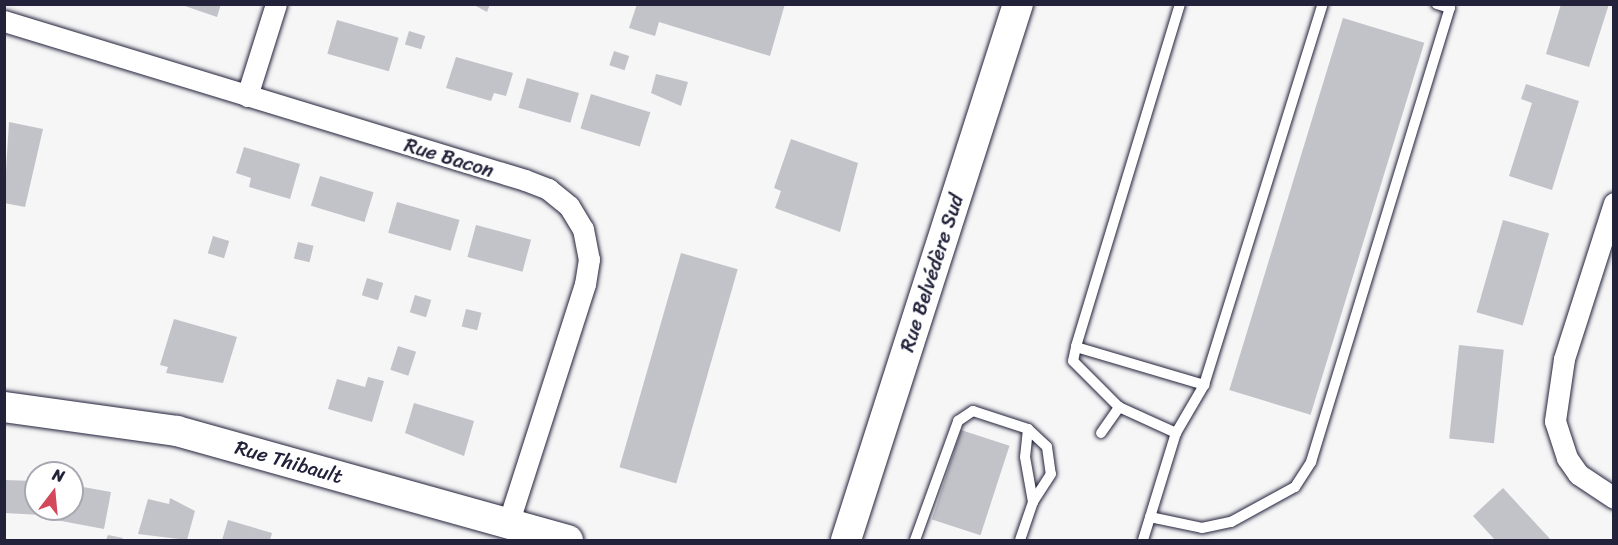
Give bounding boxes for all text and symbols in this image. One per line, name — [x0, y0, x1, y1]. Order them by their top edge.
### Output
street label: Rue Bacon — [402, 133, 496, 183]
street label: Rue Belvédère Sud — [895, 191, 969, 355]
street label: Rue Thibault — [232, 435, 346, 489]
text: N — [49, 460, 68, 491]
north arrow — [24, 461, 84, 521]

